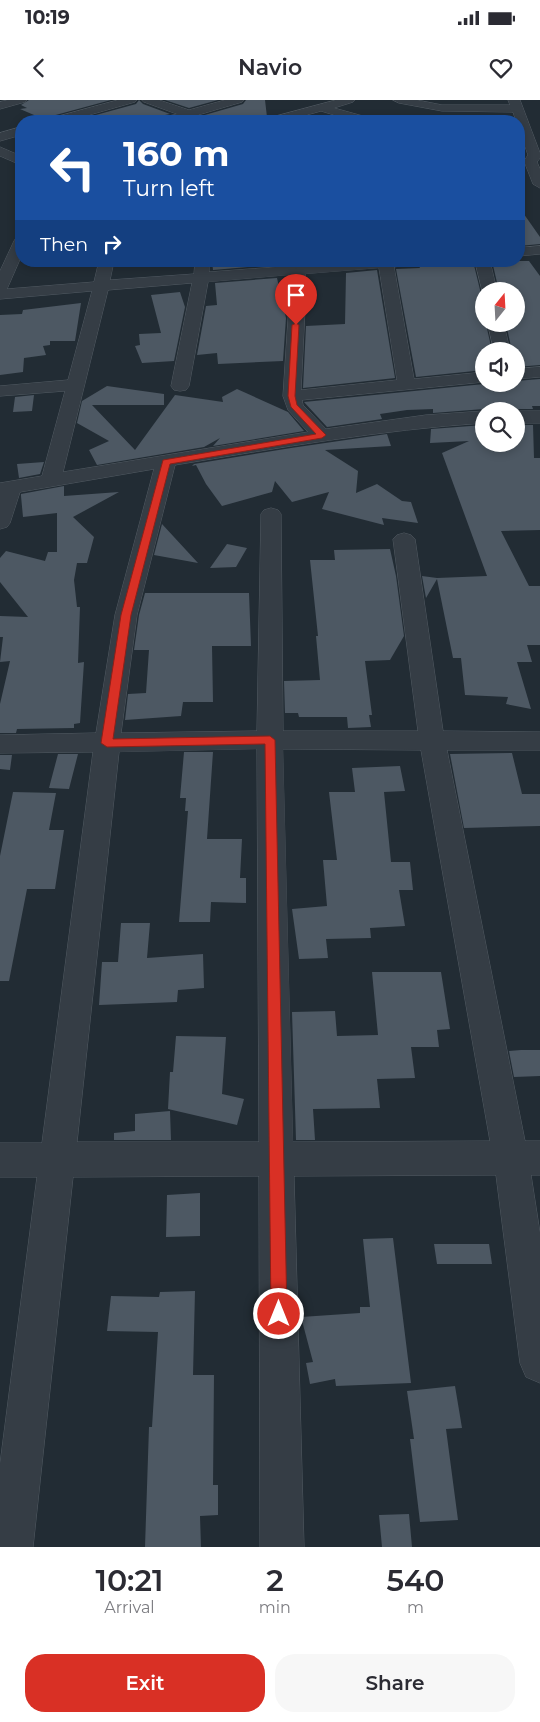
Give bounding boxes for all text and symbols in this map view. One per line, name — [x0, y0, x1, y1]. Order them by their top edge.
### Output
text: 10:19 — [25, 6, 70, 29]
icon: back — [25, 54, 53, 82]
text: Navio — [238, 54, 302, 81]
icon: heart — [487, 54, 515, 82]
text: 160 m — [123, 132, 229, 175]
icon: left — [40, 135, 105, 200]
text: Turn left — [123, 175, 215, 202]
icon: right — [98, 230, 126, 258]
text: Then — [40, 233, 88, 256]
pin — [275, 274, 317, 325]
icon: arrive — [282, 281, 310, 309]
north arrow — [475, 282, 525, 332]
map controls — [475, 282, 525, 452]
button: sound — [475, 342, 525, 392]
button: search — [475, 402, 525, 452]
position arrow — [252, 1287, 304, 1339]
text: 10:21 — [95, 1562, 163, 1599]
text: 2 — [266, 1562, 284, 1599]
text: 540 — [386, 1562, 445, 1599]
text: Arrival — [104, 1598, 155, 1617]
text: min — [259, 1598, 291, 1617]
text: m — [407, 1598, 424, 1617]
button: Exit — [25, 1654, 265, 1712]
button: Share — [275, 1654, 515, 1712]

